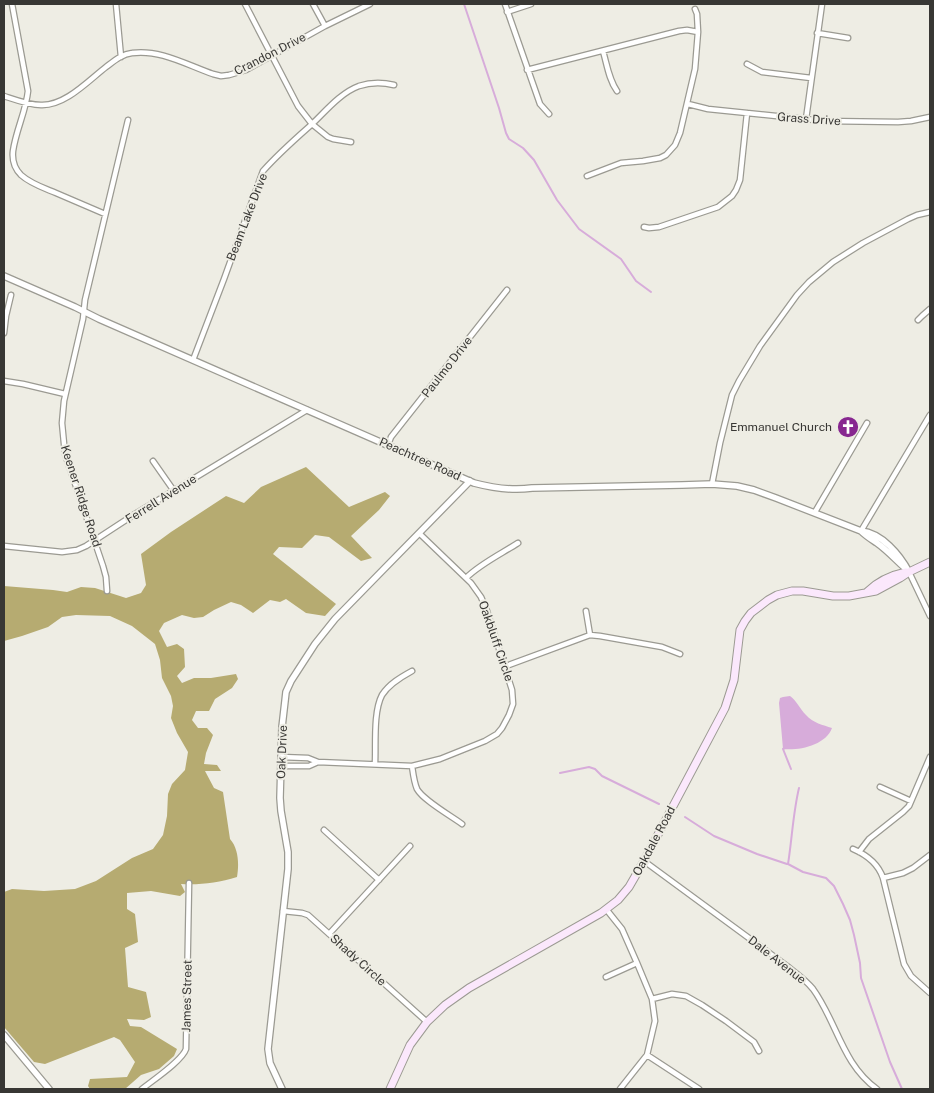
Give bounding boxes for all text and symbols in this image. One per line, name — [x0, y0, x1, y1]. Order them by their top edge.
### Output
street label: Crandon Drive — [232, 30, 308, 78]
street label: Grass Drive — [777, 110, 841, 128]
street label: Beam Lake Drive — [224, 171, 270, 263]
street label: Paulmo Drive — [419, 334, 475, 400]
church icon: Emmanuel Church — [836, 415, 860, 439]
place label: Emmanuel Church — [730, 420, 832, 434]
street label: Peachtree Road — [377, 435, 463, 483]
street label: Keener Ridge Road — [58, 443, 104, 549]
street label: Ferrell Avenue — [123, 471, 199, 526]
street label: Oakbluff Circle — [476, 599, 516, 683]
street label: Oak Drive — [274, 725, 290, 779]
street label: Oakdale Road — [630, 804, 678, 878]
street label: Shady Circle — [327, 931, 389, 989]
street label: Dale Avenue — [745, 933, 809, 987]
street label: James Street — [179, 959, 195, 1032]

